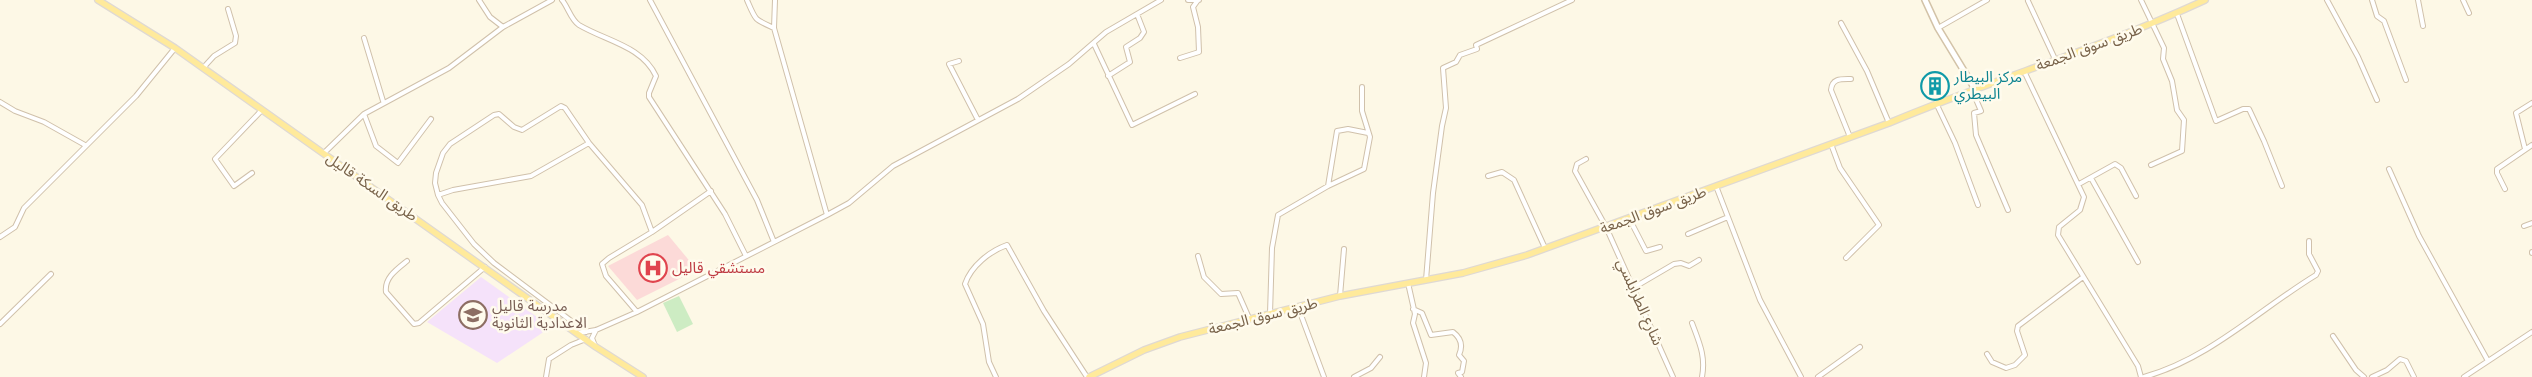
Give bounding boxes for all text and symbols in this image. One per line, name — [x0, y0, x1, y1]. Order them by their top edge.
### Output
street label: طريق سوق الجمعة — [2033, 19, 2145, 76]
place label: مركز البيطار البيطري — [1953, 68, 2022, 105]
building icon: مركز البيطار البيطري — [1920, 71, 1950, 101]
street label: طريق السكة قاليل — [322, 149, 421, 226]
street label: طريق سوق الجمعة — [1597, 182, 1709, 239]
hospital icon: مستشقي قاليل — [638, 253, 668, 283]
street label: شارع الطرابلسي — [1610, 256, 1667, 350]
place label: مستشقي قاليل — [672, 259, 765, 279]
street label: طريق سوق الجمعة — [1207, 294, 1320, 339]
place label: مدرسة قاليل الاعدادية الثانوية — [492, 297, 587, 332]
school or university icon: مدرسة قاليل الاعدادية الثانوية — [458, 300, 488, 330]

